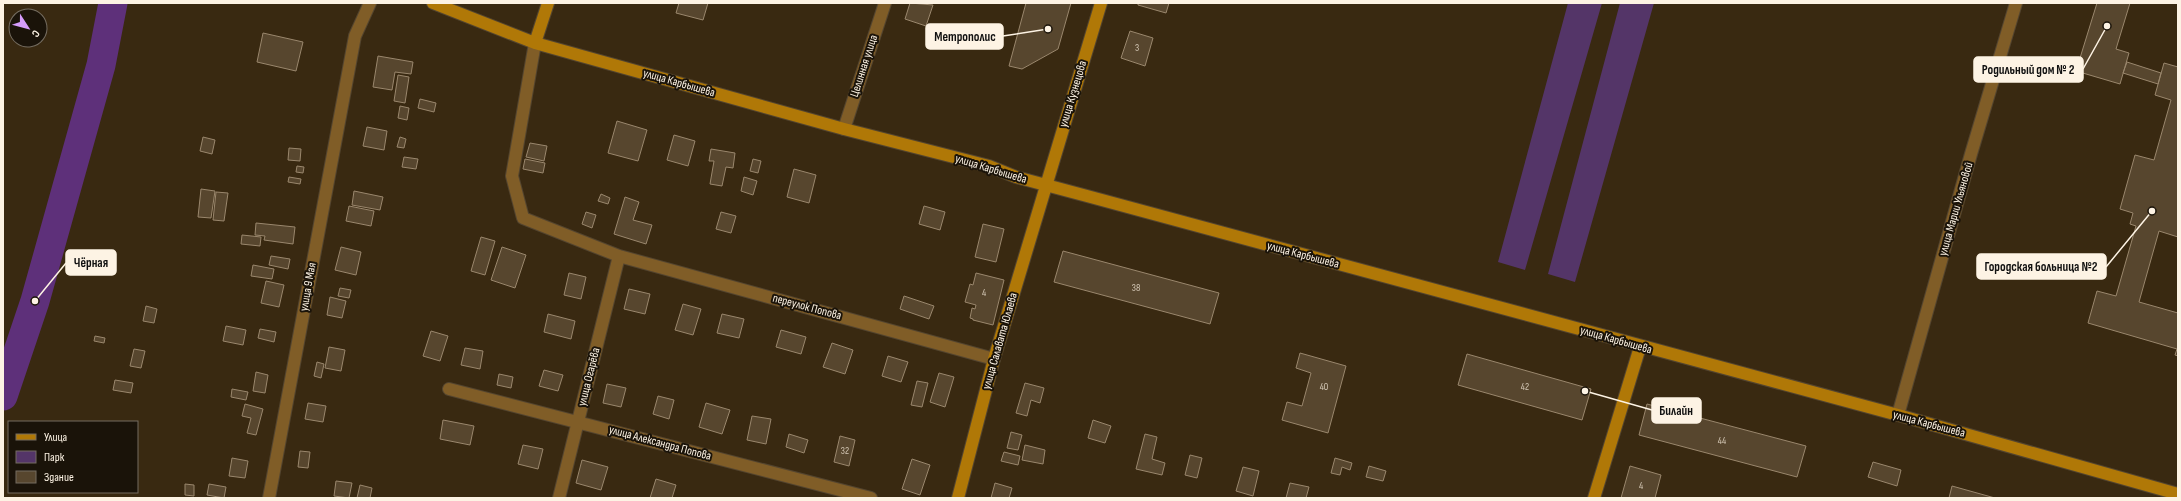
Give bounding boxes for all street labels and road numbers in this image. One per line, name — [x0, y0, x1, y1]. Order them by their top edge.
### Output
street label: Целинная улица — [847, 33, 881, 99]
street label: улица Кузнецова — [1056, 59, 1090, 129]
street label: улица Карбышева — [641, 66, 717, 101]
street label: улица Карбышева — [953, 151, 1029, 187]
street label: улица Марии Ульяновой — [1935, 160, 1977, 258]
street label: улица Карбышева — [1265, 238, 1341, 272]
street label: улица 9 Мая — [296, 261, 320, 312]
street label: переулок Попова — [771, 291, 843, 323]
street label: улица Салавата Юлаева — [979, 291, 1021, 391]
street label: улица Карбышева — [1578, 323, 1654, 358]
street label: улица Огарёва — [575, 346, 604, 408]
street label: улица Карбышева — [1891, 407, 1967, 441]
street label: улица Александра Попова — [607, 422, 713, 464]

